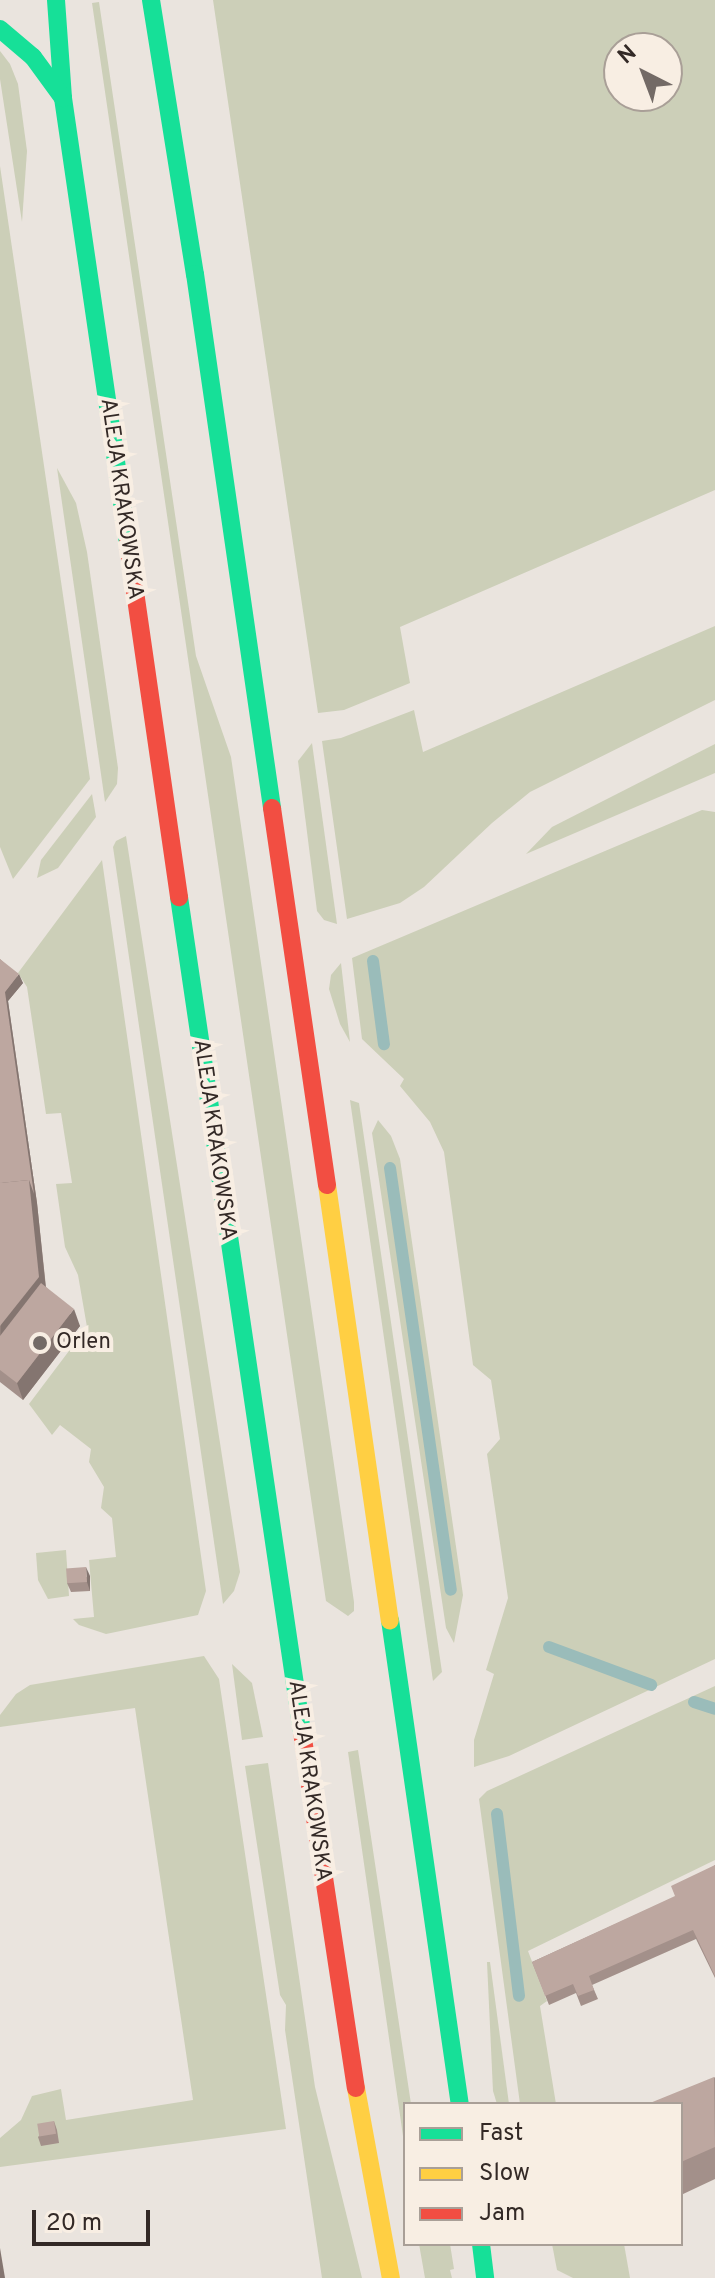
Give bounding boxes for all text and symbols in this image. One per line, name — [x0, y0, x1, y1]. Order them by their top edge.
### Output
north arrow — [603, 32, 683, 112]
text: N — [613, 40, 643, 71]
street label: ALEJA KRAKOWSKA — [94, 396, 148, 602]
street label: ALEJA KRAKOWSKA — [187, 1037, 241, 1243]
place label: Orlen — [56, 1330, 111, 1356]
marker: Orlen — [31, 1334, 49, 1352]
street label: ALEJA KRAKOWSKA — [282, 1678, 336, 1884]
legend — [403, 2102, 683, 2246]
text: Fast — [479, 2119, 523, 2149]
text: Slow — [479, 2159, 530, 2189]
scale bar — [36, 2194, 154, 2244]
text: Jam — [479, 2199, 525, 2229]
text: 20 m — [46, 2209, 102, 2239]

